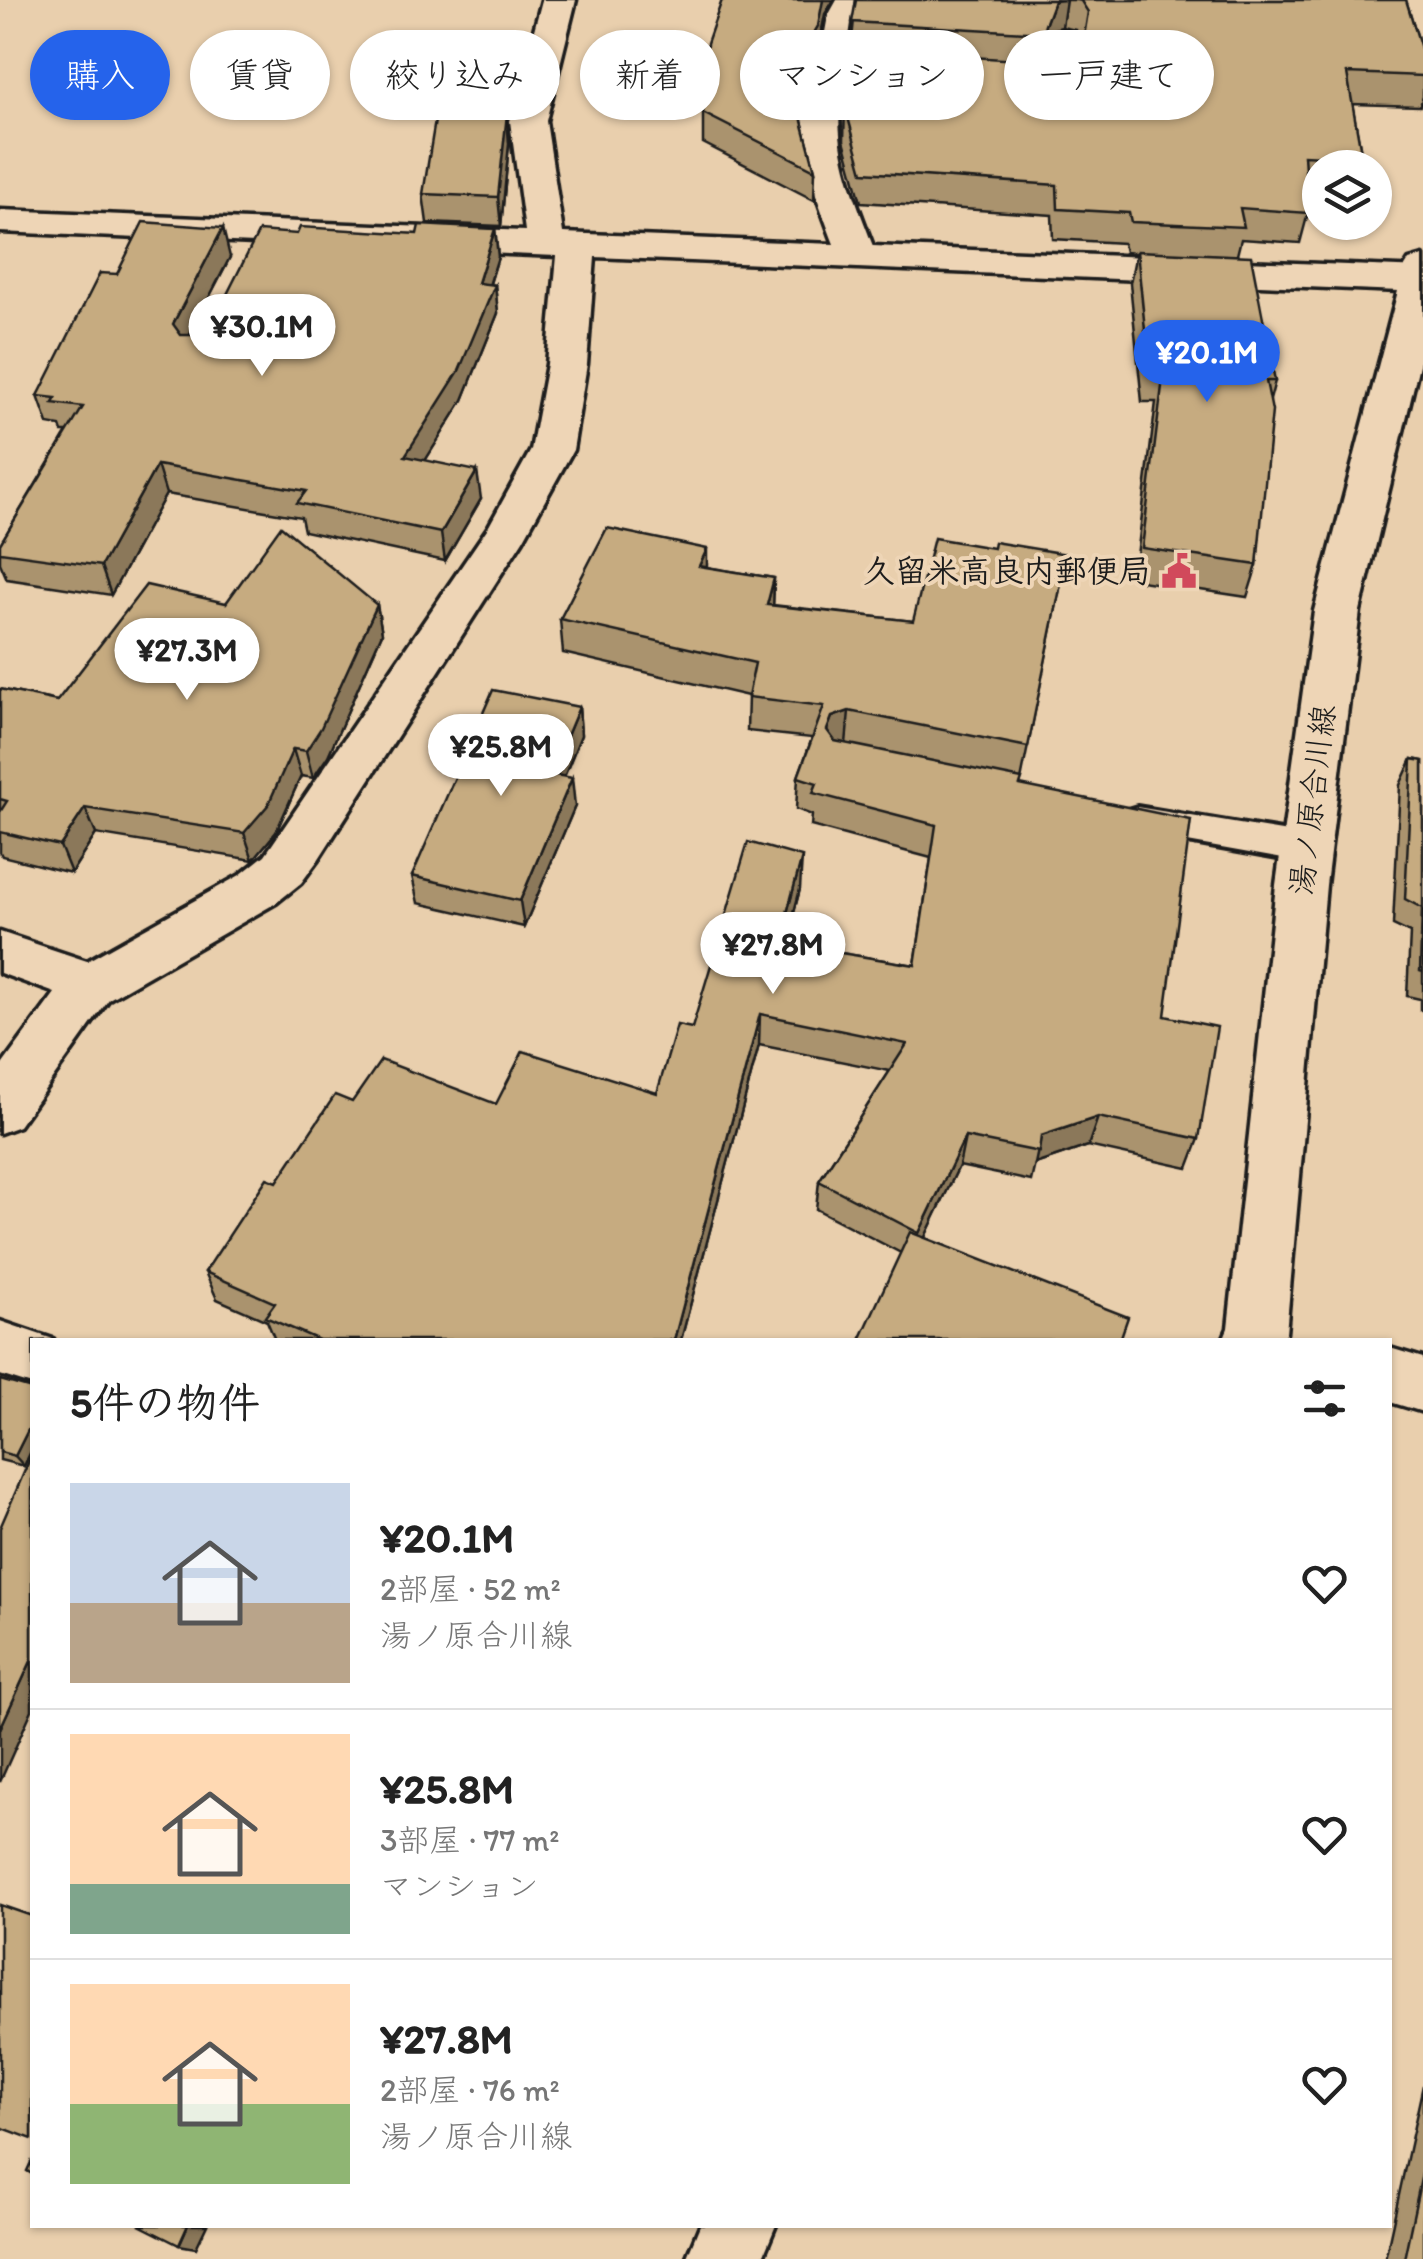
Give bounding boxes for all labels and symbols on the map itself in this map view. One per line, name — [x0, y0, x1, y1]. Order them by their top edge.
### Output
pin: ¥30.1M — [181, 294, 343, 379]
pin: ¥20.1M — [1126, 320, 1288, 405]
place label: 久留米高良内郵便局 — [863, 552, 1151, 590]
public building icon: 久留米高良内郵便局 — [1160, 552, 1198, 590]
pin: ¥27.3M — [106, 618, 268, 703]
street label: 湯ノ原合川線 — [1281, 702, 1343, 898]
pin: ¥25.8M — [420, 714, 582, 799]
pin: ¥27.8M — [692, 912, 854, 997]

